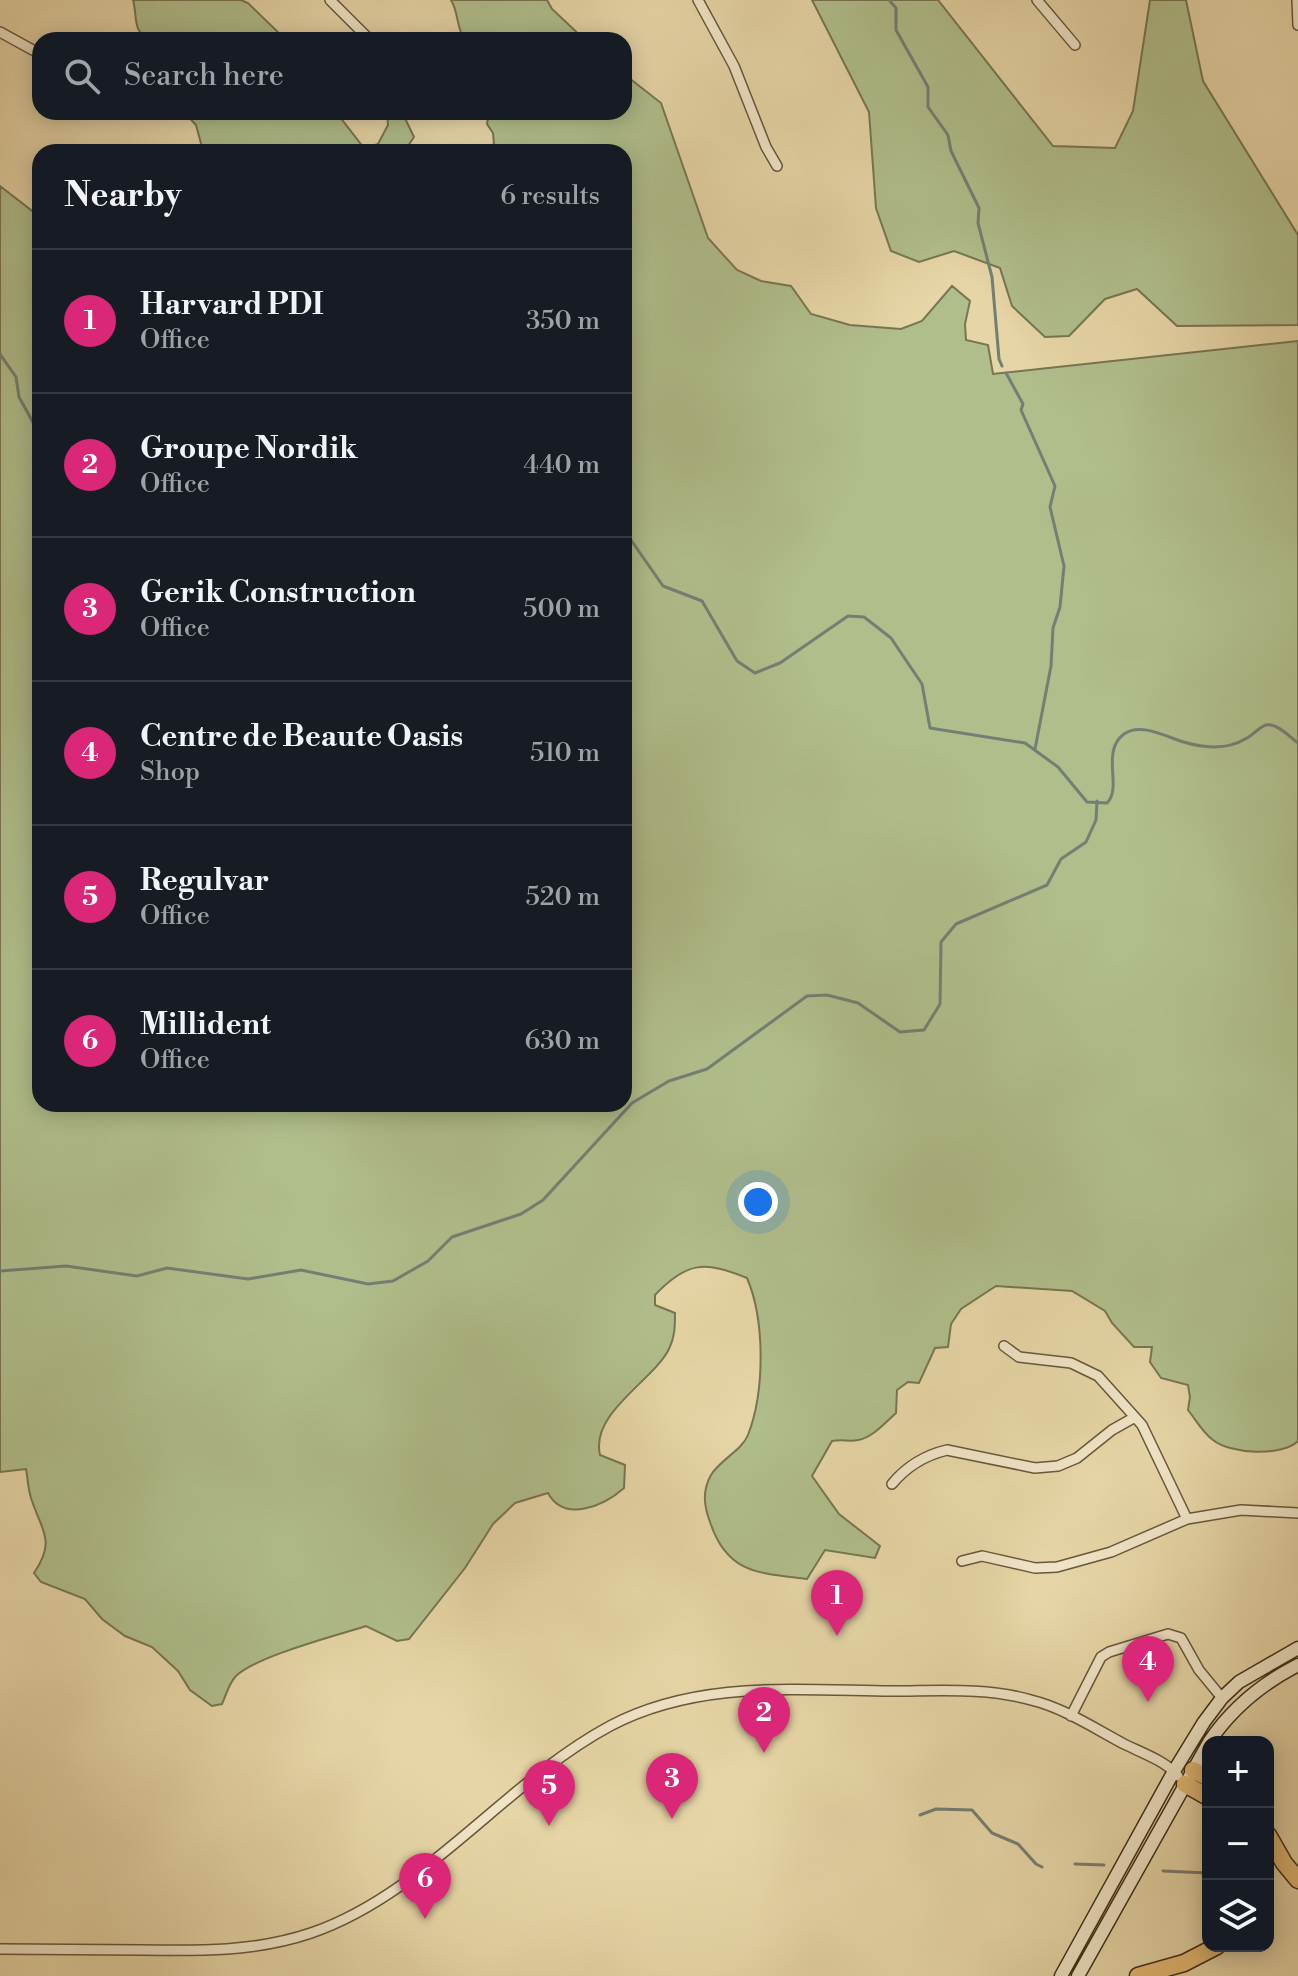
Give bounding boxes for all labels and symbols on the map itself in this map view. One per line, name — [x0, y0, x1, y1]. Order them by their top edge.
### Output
your location — [738, 1182, 778, 1222]
pin: 1 — [811, 1570, 863, 1636]
pin: 4 — [1122, 1636, 1174, 1702]
pin: 2 — [738, 1687, 790, 1753]
pin: 3 — [646, 1753, 698, 1819]
pin: 5 — [523, 1760, 575, 1826]
pin: 6 — [399, 1853, 451, 1919]

